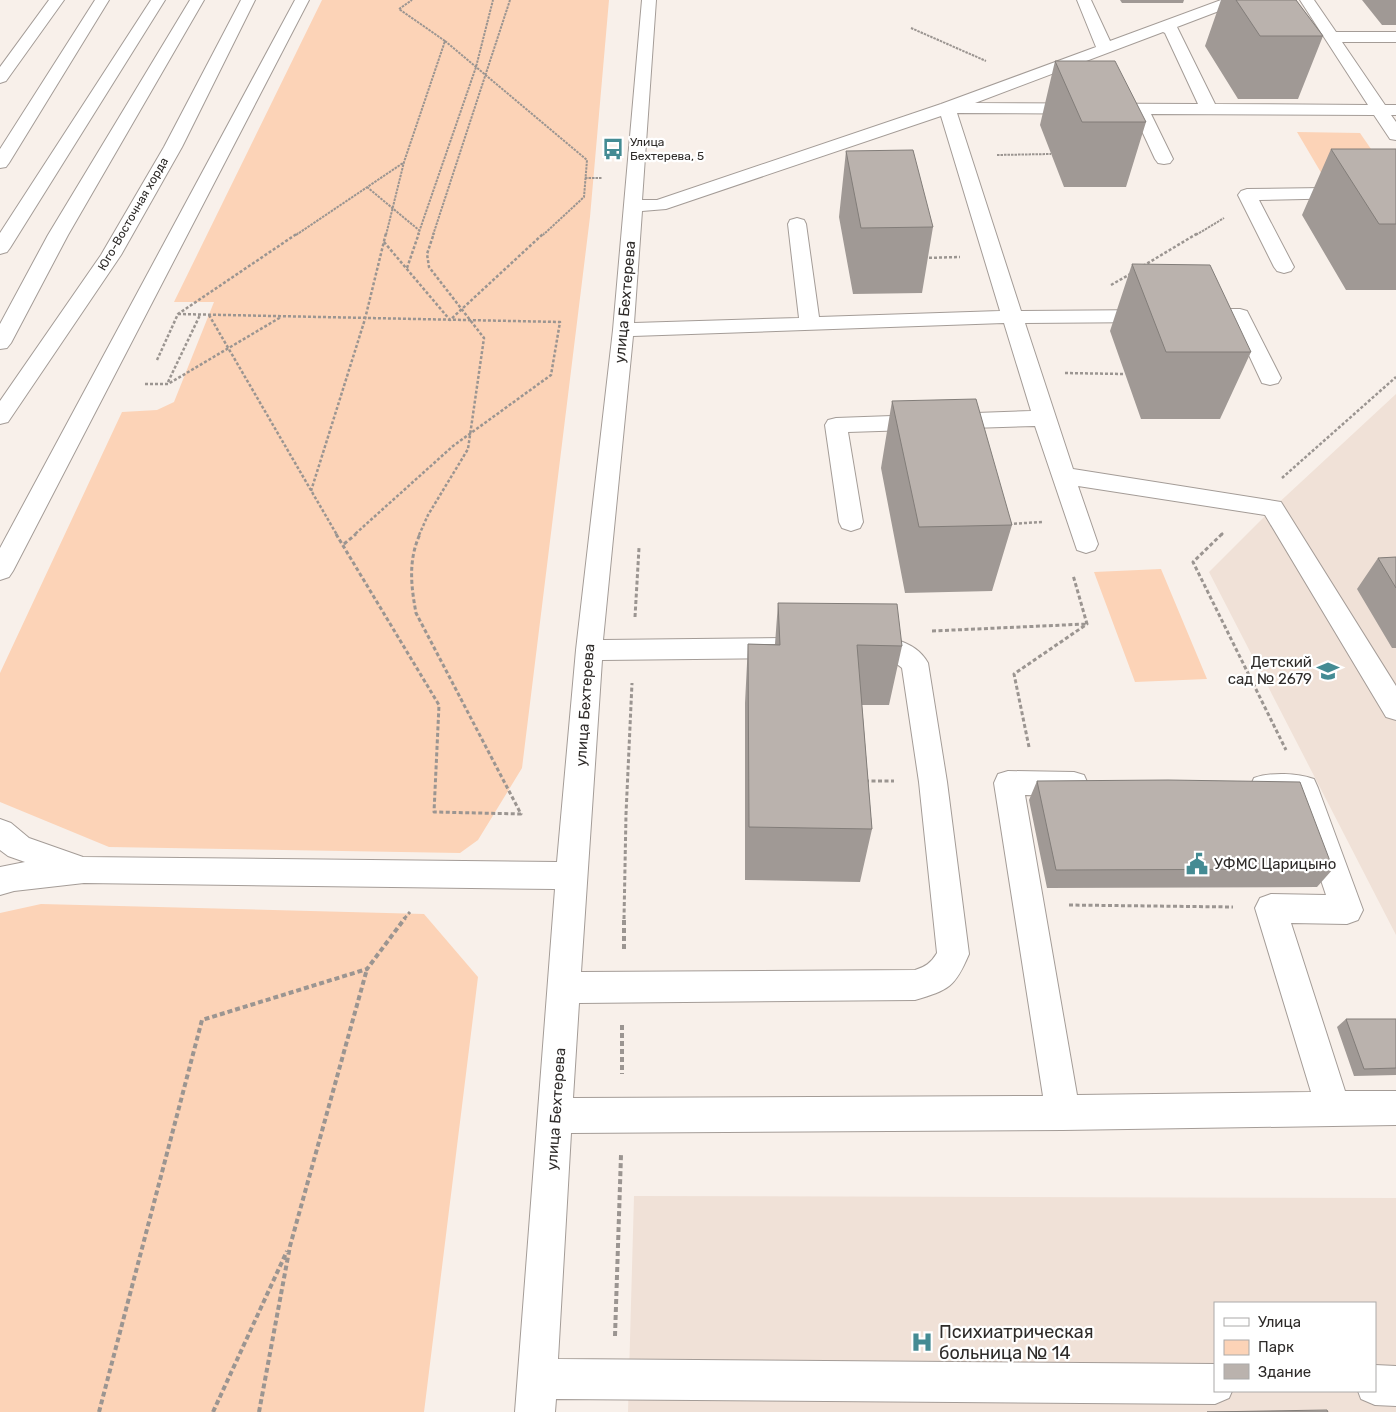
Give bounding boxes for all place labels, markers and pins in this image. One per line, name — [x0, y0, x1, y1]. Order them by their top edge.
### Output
place label: Улица Бехтерева, 5 — [630, 135, 704, 163]
bus stop icon: Улица Бехтерева, 5 — [600, 136, 626, 162]
place label: Детский сад № 2679 — [1228, 653, 1312, 688]
school or university icon: Детский сад № 2679 — [1315, 658, 1341, 684]
public building icon: УФМС Царицыно — [1184, 851, 1210, 877]
place label: УФМС Царицыно — [1214, 855, 1336, 873]
place label: Психиатрическая больница № 14 — [939, 1321, 1094, 1364]
hospital icon: Психиатрическая больница № 14 — [909, 1329, 935, 1355]

